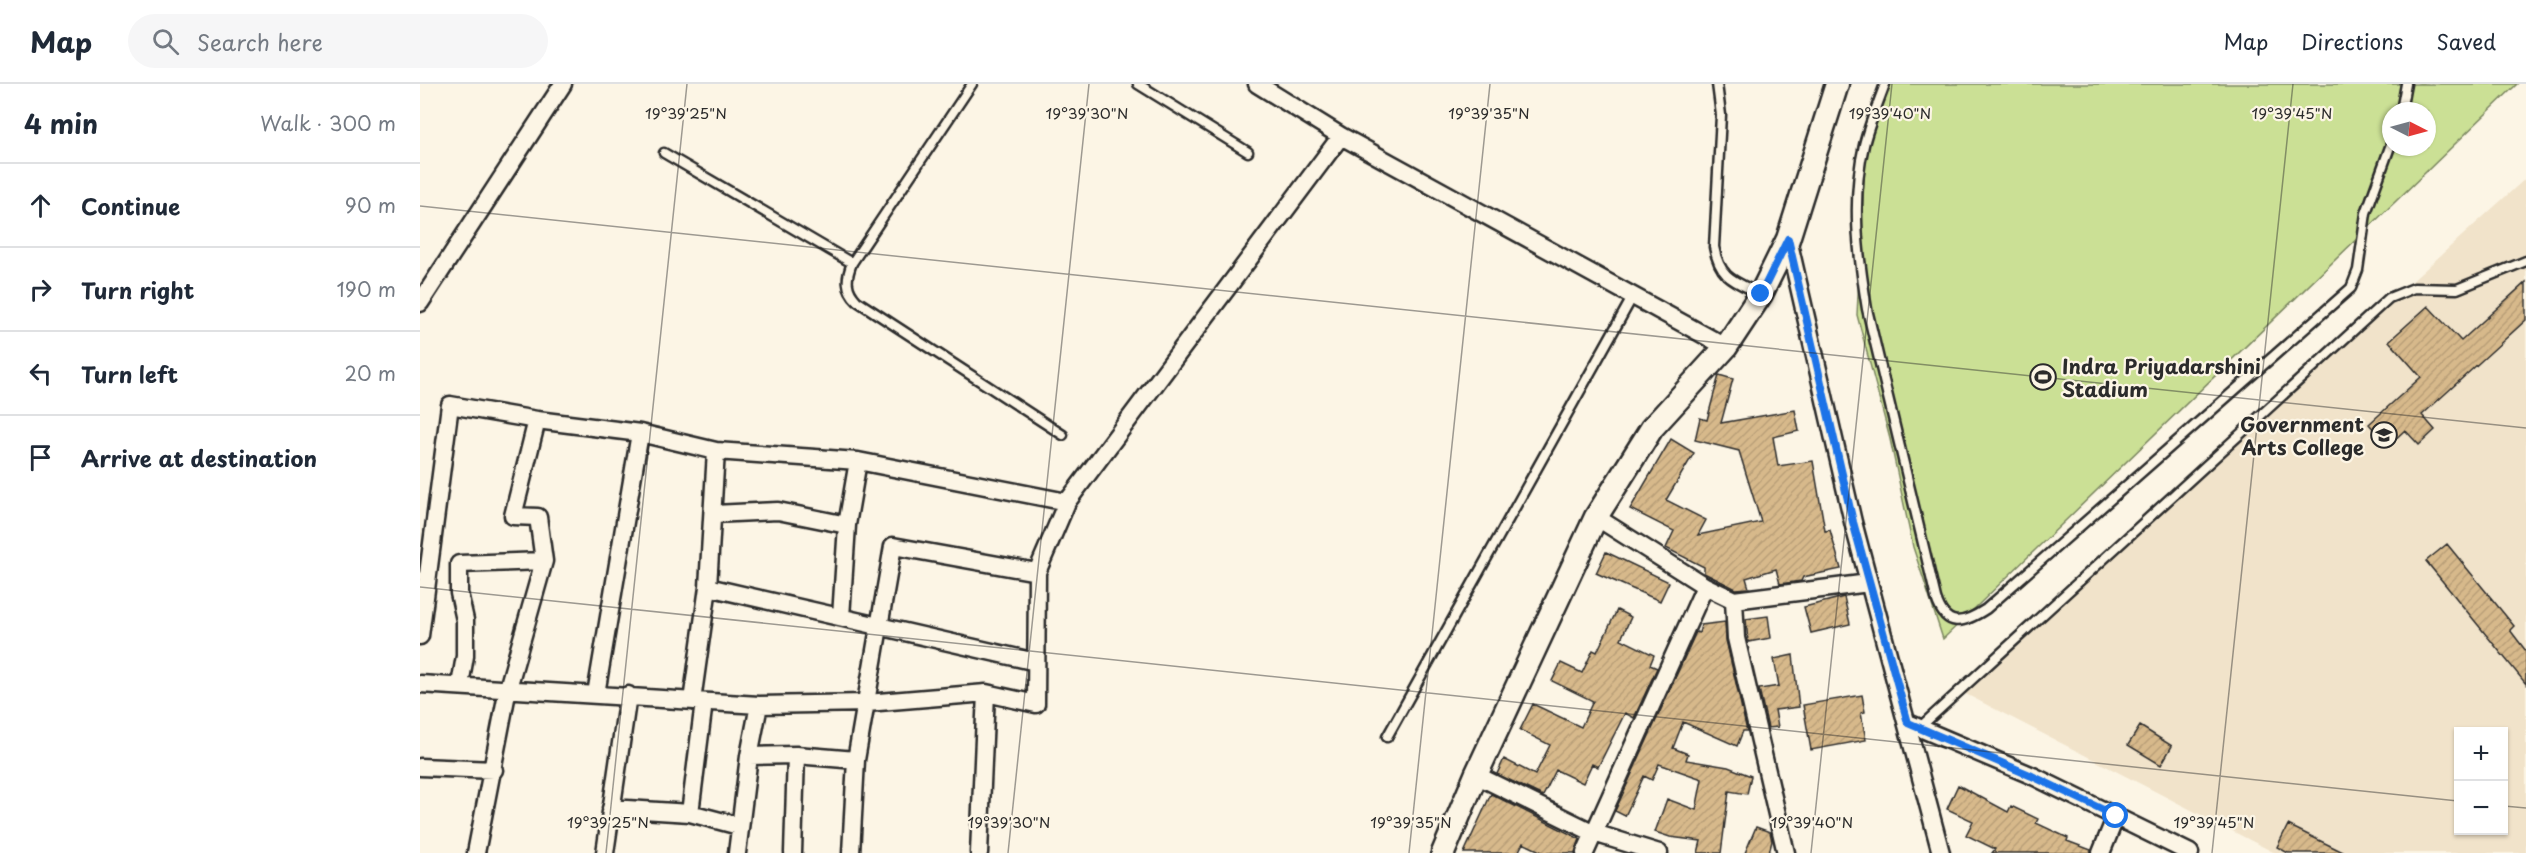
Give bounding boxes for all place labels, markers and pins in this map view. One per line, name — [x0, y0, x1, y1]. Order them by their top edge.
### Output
place label: Indra Priyadarshini Stadium — [2062, 351, 2261, 404]
sports icon: Indra Priyadarshini Stadium — [2028, 362, 2058, 392]
place label: Government Arts College — [2240, 409, 2364, 462]
school or university icon: Government Arts College — [2369, 420, 2399, 450]

